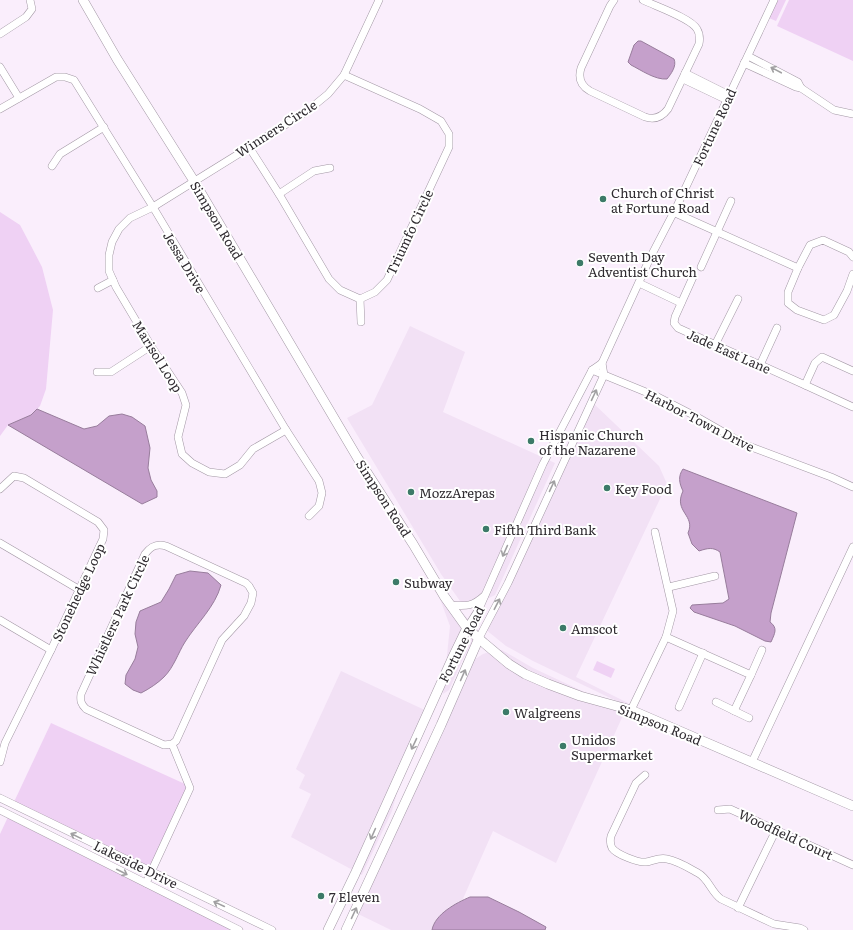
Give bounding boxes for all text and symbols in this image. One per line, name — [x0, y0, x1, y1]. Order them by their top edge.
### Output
one-way arrow — [770, 65, 782, 73]
street label: Fortune Road — [688, 85, 740, 169]
street label: Winners Circle — [232, 94, 321, 161]
street label: Simpson Road — [186, 177, 248, 263]
place label: Church of Christ at Fortune Road — [611, 183, 715, 217]
street label: Triumfo Circle — [381, 186, 437, 278]
marker: Church of Christ at Fortune Road — [598, 194, 608, 204]
street label: Jessa Drive — [159, 228, 211, 297]
place label: Seventh Day Adventist Church — [588, 247, 697, 281]
marker: Seventh Day Adventist Church — [575, 258, 585, 268]
street label: Marisol Loop — [128, 316, 188, 396]
street label: Jade East Lane — [684, 324, 774, 378]
street label: Harbor Town Drive — [642, 384, 758, 456]
one-way arrow — [591, 389, 598, 401]
place label: Hispanic Church of the Nazarene — [539, 425, 644, 459]
marker: Hispanic Church of the Nazarene — [526, 436, 536, 446]
street label: Simpson Road — [352, 456, 416, 540]
place label: Key Food — [615, 479, 672, 498]
one-way arrow — [549, 481, 556, 493]
place label: MozzArepas — [419, 483, 495, 502]
marker: Key Food — [602, 483, 612, 493]
marker: MozzArepas — [406, 487, 416, 497]
place label: Fifth Third Bank — [494, 520, 597, 539]
marker: Fifth Third Bank — [481, 524, 491, 534]
street label: Stonehedge Loop — [47, 540, 109, 644]
one-way arrow — [501, 544, 508, 556]
street label: Whistlers Park Circle — [81, 551, 154, 679]
place label: Subway — [404, 573, 453, 592]
marker: Subway — [391, 577, 401, 587]
one-way arrow — [494, 598, 501, 610]
street label: Fortune Road — [433, 602, 489, 686]
place label: Amscot — [571, 619, 618, 638]
marker: Amscot — [558, 623, 568, 633]
one-way arrow — [459, 670, 467, 682]
street label: Simpson Road — [615, 699, 705, 749]
place label: Walgreens — [514, 703, 580, 722]
marker: Walgreens — [501, 707, 511, 717]
place label: Unidos Supermarket — [571, 730, 653, 764]
one-way arrow — [410, 738, 417, 750]
marker: Unidos Supermarket — [558, 741, 568, 751]
street label: Woodfield Court — [736, 804, 837, 865]
one-way arrow — [369, 827, 376, 839]
one-way arrow — [71, 832, 83, 839]
street label: Lakeside Drive — [91, 835, 181, 893]
one-way arrow — [116, 869, 128, 876]
place label: 7 Eleven — [329, 887, 380, 906]
marker: 7 Eleven — [316, 891, 326, 901]
one-way arrow — [213, 900, 225, 907]
one-way arrow — [351, 908, 358, 920]

